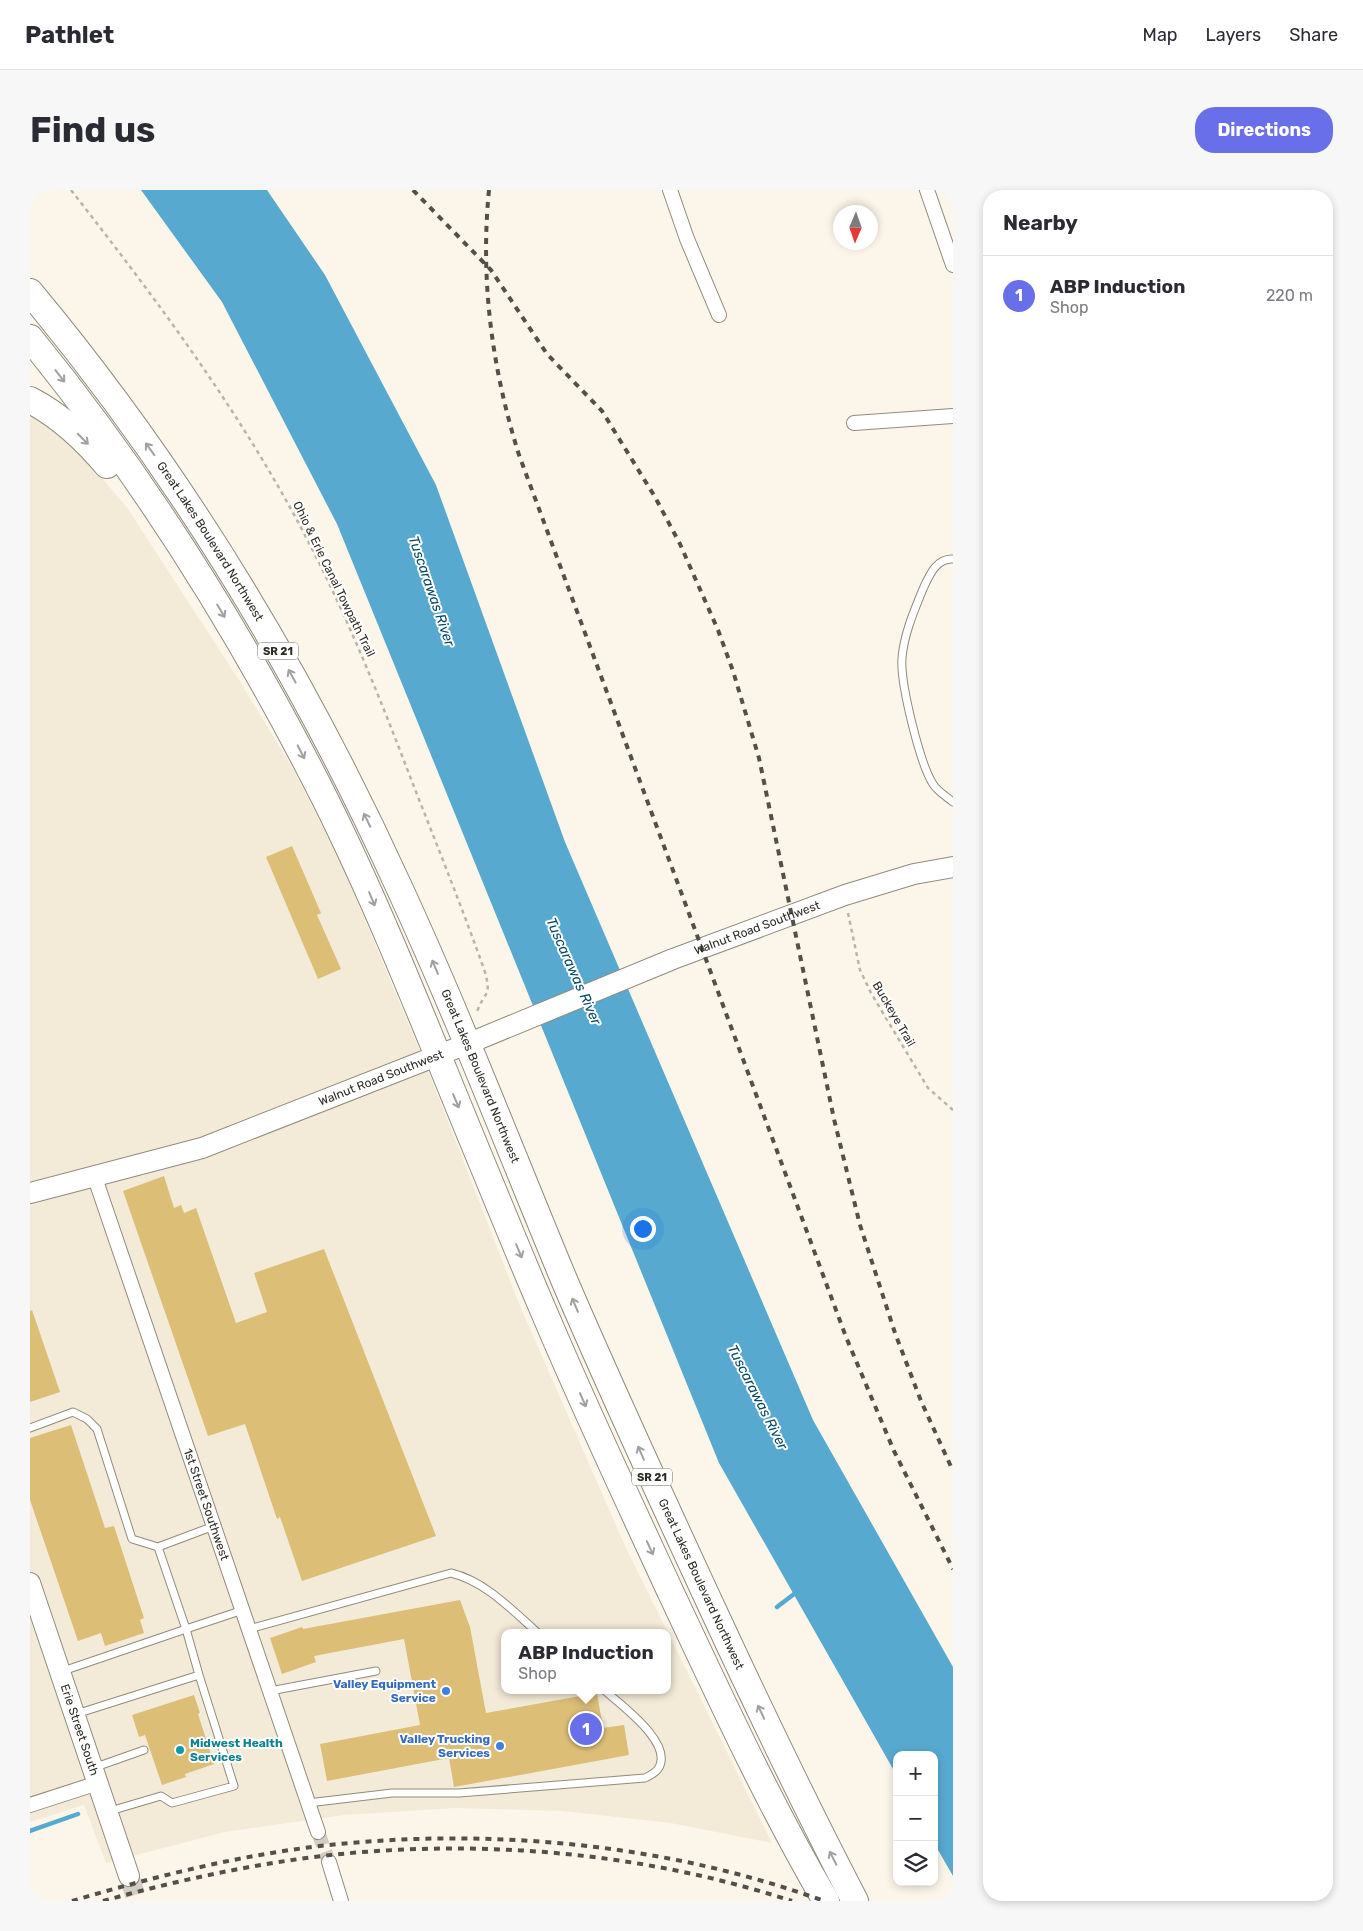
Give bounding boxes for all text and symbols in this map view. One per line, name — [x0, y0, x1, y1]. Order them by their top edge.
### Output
text: Pathlet — [25, 21, 114, 49]
text: Map — [1143, 24, 1178, 46]
text: Layers — [1206, 24, 1261, 46]
text: Share — [1289, 24, 1338, 46]
button: Directions — [1195, 107, 1333, 153]
text: Find us — [30, 109, 155, 151]
north arrow — [833, 205, 878, 250]
text: Nearby — [1003, 210, 1078, 235]
text: ABP Induction — [1050, 275, 1185, 298]
text: 1 — [1015, 286, 1023, 305]
text: 220 m — [1266, 286, 1313, 305]
text: Shop — [1050, 298, 1088, 317]
one-way arrow — [55, 369, 65, 383]
one-way arrow — [77, 432, 89, 445]
one-way arrow — [145, 442, 155, 456]
street label: Great Lakes Boulevard Northwest — [154, 459, 266, 624]
street label: Ohio & Erie Canal Towpath Trail — [290, 499, 378, 659]
water label: Tuscarawas River — [405, 534, 459, 649]
one-way arrow — [217, 603, 227, 618]
road number: SR 21 — [258, 642, 298, 660]
one-way arrow — [286, 669, 296, 683]
one-way arrow — [296, 745, 306, 760]
one-way arrow — [362, 813, 371, 828]
one-way arrow — [367, 891, 377, 906]
street label: Walnut Road Southwest — [692, 898, 822, 957]
water label: Tuscarawas River — [542, 915, 605, 1028]
one-way arrow — [429, 960, 439, 975]
street label: Buckeye Trail — [870, 979, 918, 1049]
street label: Great Lakes Boulevard Northwest — [438, 987, 523, 1165]
street label: Walnut Road Southwest — [316, 1047, 446, 1109]
one-way arrow — [452, 1093, 462, 1108]
your location — [630, 1216, 656, 1242]
one-way arrow — [514, 1243, 524, 1258]
one-way arrow — [570, 1298, 580, 1313]
water label: Tuscarawas River — [724, 1342, 792, 1453]
one-way arrow — [578, 1392, 588, 1407]
one-way arrow — [636, 1446, 646, 1461]
street label: 1st Street Southwest — [181, 1447, 232, 1562]
road number: SR 21 — [632, 1468, 672, 1485]
street label: Great Lakes Boulevard Northwest — [656, 1496, 747, 1672]
one-way arrow — [646, 1540, 656, 1555]
popup — [501, 1629, 671, 1694]
text: ABP Induction — [518, 1641, 654, 1664]
text: Shop — [518, 1664, 557, 1683]
place label: Valley Equipment Service — [333, 1677, 436, 1705]
street label: Erie Street South — [58, 1682, 102, 1777]
marker: Valley Equipment Service — [440, 1685, 452, 1697]
one-way arrow — [756, 1705, 765, 1720]
pin: 1 — [570, 1710, 602, 1748]
place label: Valley Trucking Services — [400, 1732, 490, 1760]
place label: Midwest Health Services — [190, 1736, 283, 1764]
marker: Valley Trucking Services — [494, 1740, 506, 1752]
marker: Midwest Health Services — [174, 1744, 186, 1756]
map controls — [893, 1751, 938, 1886]
button: + — [893, 1751, 938, 1796]
button: − — [893, 1796, 938, 1841]
button: layers — [893, 1841, 938, 1886]
one-way arrow — [828, 1851, 837, 1866]

